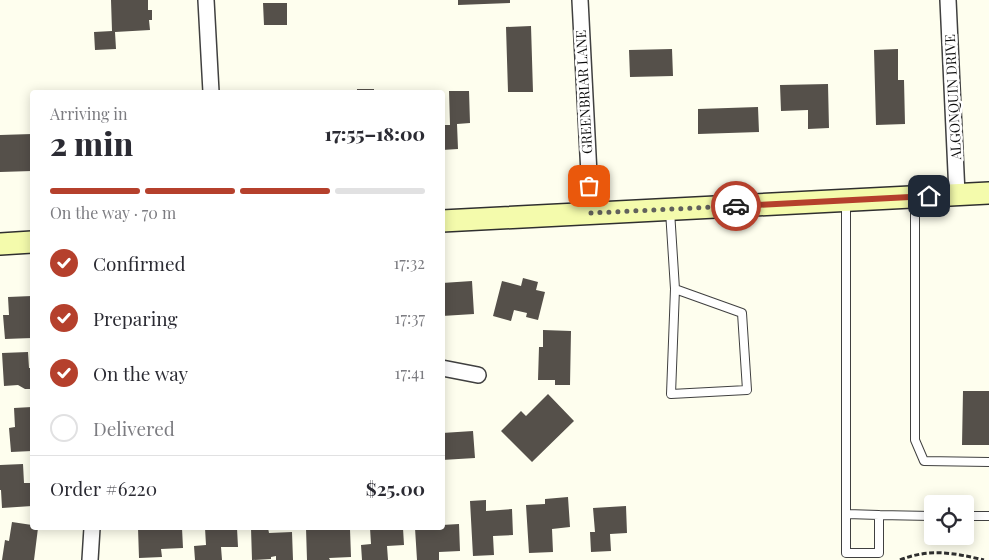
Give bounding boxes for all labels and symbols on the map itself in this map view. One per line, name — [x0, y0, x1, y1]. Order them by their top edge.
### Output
street label: GREENBRIAR LANE — [571, 29, 596, 155]
street label: ALGONQUIN DRIVE — [940, 34, 965, 161]
pin — [568, 165, 610, 207]
pin — [908, 175, 950, 217]
courier — [711, 181, 761, 231]

